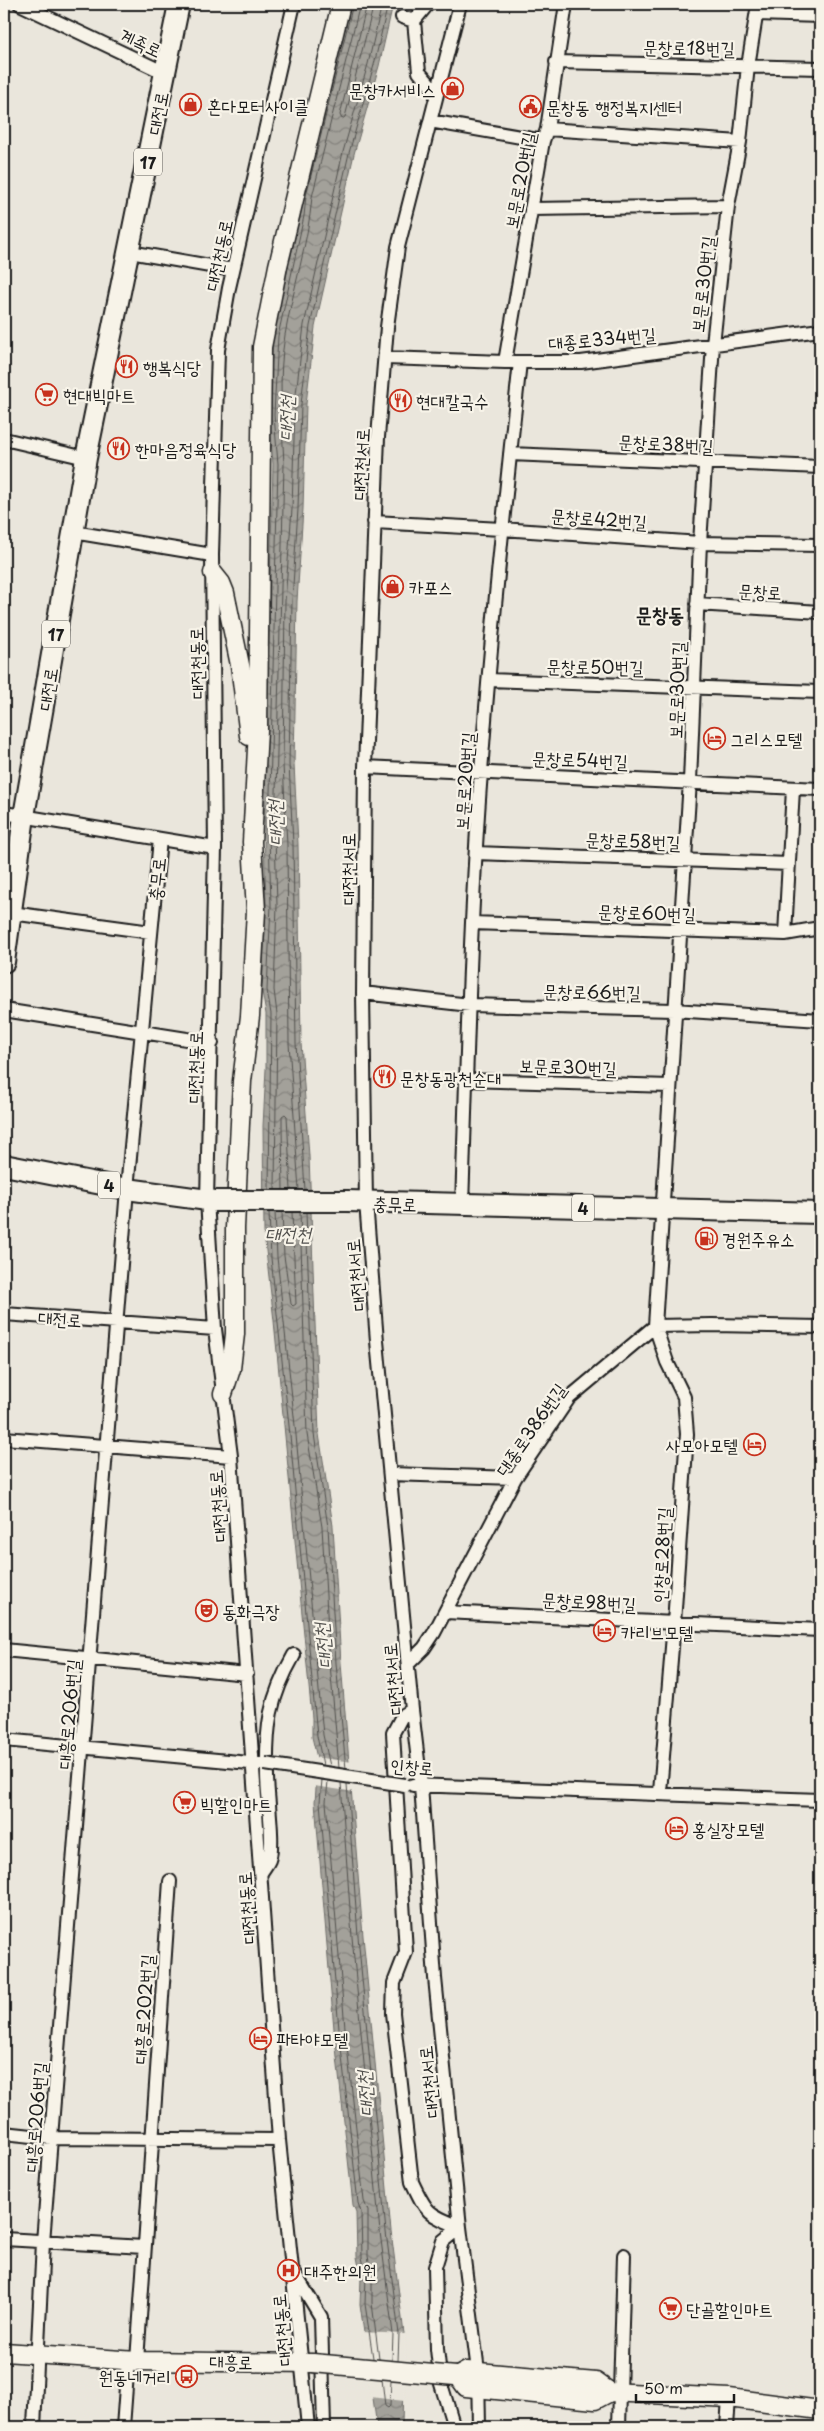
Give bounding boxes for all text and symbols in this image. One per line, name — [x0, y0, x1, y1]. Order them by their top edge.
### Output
street label: 계족로 — [116, 21, 166, 63]
street label: 문창로18번길 — [643, 33, 736, 61]
place label: 문창카서비스 — [349, 76, 436, 103]
shop icon: 문창카서비스 — [440, 77, 464, 101]
street label: 대전로 — [140, 89, 174, 137]
place label: 혼다모터사이클 — [207, 92, 308, 119]
shop icon: 혼다모터사이클 — [179, 93, 203, 117]
place label: 문창동 행정복지센터 — [546, 93, 682, 120]
public building icon: 문창동 행정복지센터 — [518, 94, 542, 118]
street label: 보문로20번길 — [496, 129, 542, 231]
road number: 17 — [134, 148, 162, 176]
street label: 대전천동로 — [197, 217, 239, 293]
street label: 보문로30번길 — [683, 233, 721, 334]
street label: 대종로334번길 — [547, 320, 657, 356]
place label: 행복식당 — [143, 353, 201, 380]
restaurant icon: 행복식당 — [115, 354, 139, 378]
place label: 현대빅마트 — [63, 381, 135, 408]
supermarket icon: 현대빅마트 — [35, 382, 59, 406]
place label: 현대칼국수 — [416, 387, 488, 414]
restaurant icon: 현대칼국수 — [388, 388, 412, 412]
water label: 대전천 — [270, 393, 300, 441]
street label: 대전천서로 — [345, 427, 375, 501]
street label: 문창로38번길 — [618, 427, 715, 459]
place label: 한마음정육식당 — [135, 435, 237, 462]
restaurant icon: 한마음정육식당 — [107, 436, 131, 460]
street label: 문창로42번길 — [550, 501, 648, 535]
place label: 카포스 — [409, 573, 452, 600]
shop icon: 카포스 — [381, 574, 405, 598]
street label: 문창로 — [738, 576, 782, 606]
district label: 문창동 — [636, 599, 684, 629]
road number: 17 — [42, 620, 70, 648]
street label: 대전천동로 — [182, 627, 210, 699]
street label: 보문로30번길 — [661, 640, 691, 739]
street label: 문창로50번길 — [546, 652, 644, 680]
street label: 대전로 — [30, 665, 64, 713]
place label: 그리스모텔 — [730, 725, 802, 752]
hotel icon: 그리스모텔 — [702, 726, 726, 750]
street label: 보문로20번길 — [447, 731, 481, 831]
street label: 문창로54번길 — [532, 744, 629, 774]
water label: 대전천 — [260, 798, 288, 846]
street label: 문창로58번길 — [585, 825, 682, 855]
street label: 대전천서로 — [334, 833, 361, 905]
street label: 충무로 — [140, 856, 172, 902]
street label: 문창로60번길 — [597, 897, 697, 927]
street label: 문창로66번길 — [543, 977, 642, 1005]
street label: 대전천동로 — [179, 1030, 209, 1104]
street label: 보문로30번길 — [519, 1051, 618, 1081]
place label: 문창동광천순대 — [400, 1064, 501, 1091]
restaurant icon: 문창동광천순대 — [372, 1065, 396, 1089]
road number: 4 — [98, 1172, 120, 1198]
street label: 충무로 — [373, 1189, 417, 1217]
road number: 4 — [572, 1194, 594, 1222]
water label: 대전천 — [265, 1219, 313, 1247]
place label: 경원주유소 — [722, 1225, 794, 1252]
fuel station icon: 경원주유소 — [694, 1226, 718, 1250]
street label: 대전천서로 — [338, 1238, 372, 1312]
street label: 대전로 — [37, 1303, 83, 1333]
street label: 대종로386번길 — [488, 1377, 572, 1481]
place label: 사모아모텔 — [666, 1431, 738, 1458]
hotel icon: 사모아모텔 — [742, 1432, 766, 1456]
street label: 대전천동로 — [201, 1469, 233, 1543]
street label: 인창로28번길 — [645, 1506, 677, 1604]
street label: 문창로98번길 — [541, 1585, 637, 1617]
place label: 동화극장 — [222, 1597, 280, 1624]
theatre icon: 동화극장 — [194, 1598, 218, 1622]
place label: 카리브모텔 — [621, 1618, 693, 1645]
hotel icon: 카리브모텔 — [593, 1619, 617, 1643]
water label: 대전천 — [306, 1620, 338, 1670]
street label: 대전천서로 — [375, 1642, 409, 1716]
street label: 대흥로206번길 — [50, 1657, 86, 1770]
street label: 인창로 — [389, 1751, 435, 1781]
place label: 빅할인마트 — [200, 1790, 272, 1817]
supermarket icon: 빅할인마트 — [172, 1791, 196, 1815]
place label: 홍실장모텔 — [692, 1815, 764, 1842]
hotel icon: 홍실장모텔 — [664, 1816, 688, 1840]
street label: 대전천동로 — [230, 1871, 262, 1945]
street label: 대흥로202번길 — [126, 1953, 160, 2065]
place label: 파타야모텔 — [276, 2025, 348, 2052]
hotel icon: 파타야모텔 — [248, 2026, 272, 2050]
street label: 대전천서로 — [411, 2045, 445, 2119]
street label: 대흥로206번길 — [17, 2060, 53, 2173]
water label: 대전천 — [348, 2068, 380, 2118]
place label: 대주한의원 — [304, 2257, 376, 2284]
hospital icon: 대주한의원 — [276, 2258, 300, 2282]
street label: 대전천동로 — [264, 2293, 298, 2367]
place label: 단골할인마트 — [686, 2295, 773, 2322]
supermarket icon: 단골할인마트 — [658, 2296, 682, 2320]
street label: 대흥로 — [209, 2347, 253, 2375]
place label: 원동네거리 — [99, 2363, 171, 2390]
bus stop icon: 원동네거리 — [175, 2364, 199, 2388]
scale bar — [636, 2371, 734, 2403]
text: 50 m — [644, 2376, 683, 2399]

